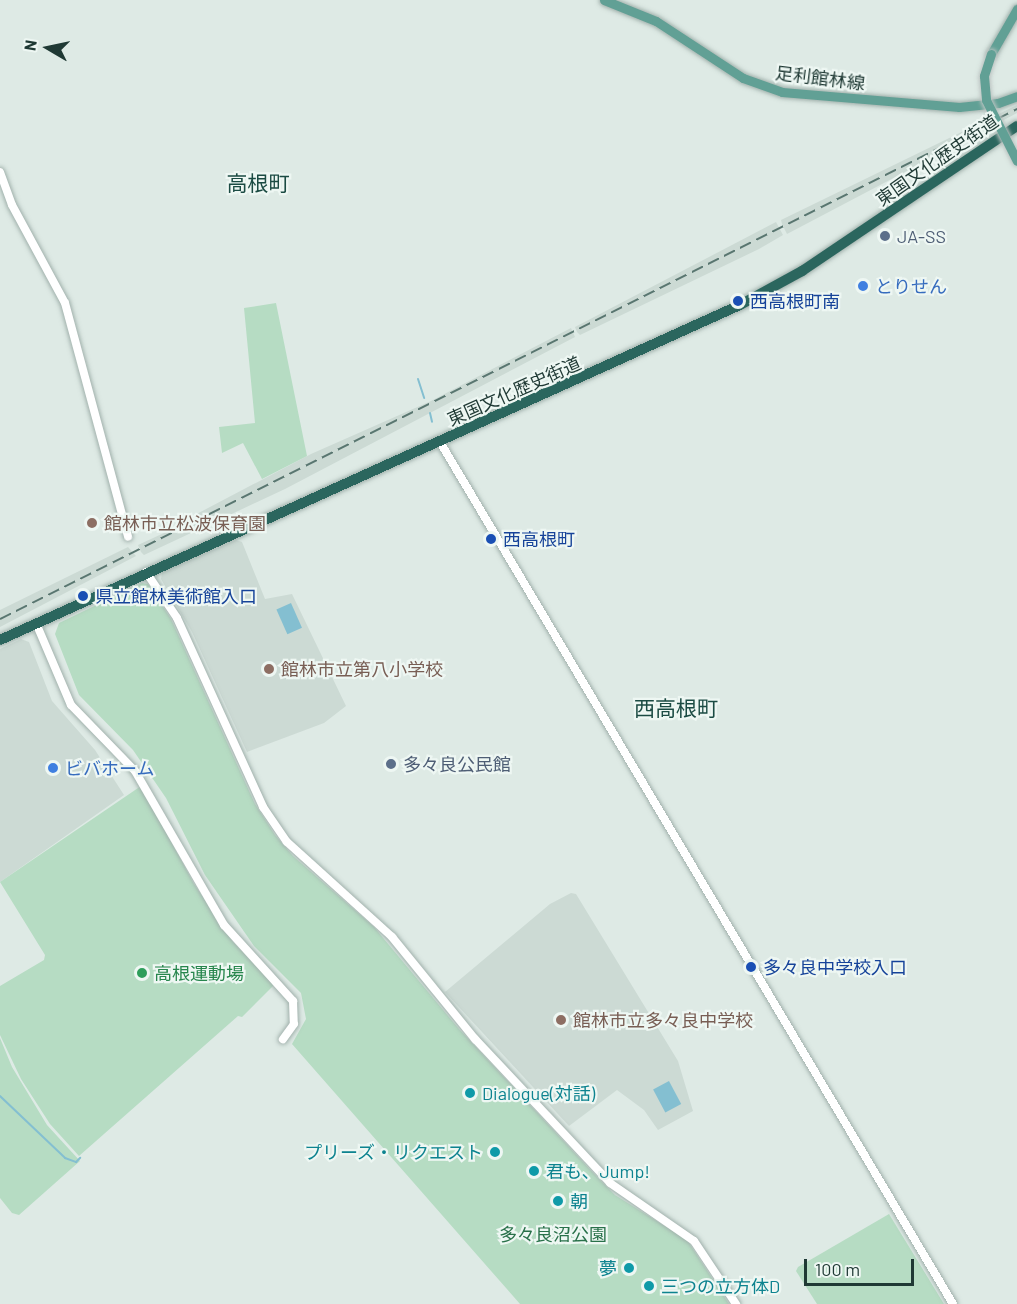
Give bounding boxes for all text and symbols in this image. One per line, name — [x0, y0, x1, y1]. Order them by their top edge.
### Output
north arrow — [18, 18, 78, 78]
text: N — [20, 38, 40, 52]
street label: 足利館林線 — [774, 62, 866, 94]
street label: 東国文化歴史街道 — [872, 110, 1002, 210]
district label: 高根町 — [227, 170, 289, 196]
place label: JA-SS — [897, 225, 946, 247]
marker: JA-SS — [878, 229, 892, 243]
place label: とりせん — [875, 275, 947, 297]
marker: とりせん — [856, 279, 870, 293]
place label: 西高根町南 — [750, 290, 840, 312]
marker: 西高根町南 — [731, 294, 745, 308]
street label: 東国文化歴史街道 — [444, 352, 584, 430]
place label: 館林市立松波保育園 — [104, 512, 266, 534]
marker: 館林市立松波保育園 — [85, 516, 99, 530]
place label: 西高根町 — [503, 528, 575, 550]
marker: 西高根町 — [484, 532, 498, 546]
place label: 県立館林美術館入口 — [95, 585, 257, 607]
marker: 県立館林美術館入口 — [76, 589, 90, 603]
place label: 館林市立第八小学校 — [281, 658, 443, 680]
marker: 館林市立第八小学校 — [262, 662, 276, 676]
district label: 西高根町 — [634, 695, 718, 721]
place label: 多々良公民館 — [403, 753, 511, 775]
place label: ビバホーム — [65, 757, 155, 779]
marker: 多々良公民館 — [384, 757, 398, 771]
marker: ビバホーム — [46, 761, 60, 775]
place label: 多々良中学校入口 — [763, 956, 907, 978]
marker: 多々良中学校入口 — [744, 960, 758, 974]
place label: 高根運動場 — [154, 962, 244, 984]
marker: 高根運動場 — [135, 966, 149, 980]
place label: 館林市立多々良中学校 — [573, 1009, 753, 1031]
marker: 館林市立多々良中学校 — [554, 1013, 568, 1027]
place label: Dialogue(対話) — [482, 1082, 595, 1104]
marker: Dialogue(対話) — [463, 1086, 477, 1100]
place label: プリーズ・リクエスト — [303, 1141, 483, 1163]
marker: プリーズ・リクエスト — [488, 1145, 502, 1159]
place label: 君も、Jump! — [546, 1160, 650, 1182]
marker: 君も、Jump! — [527, 1164, 541, 1178]
place label: 朝 — [570, 1190, 588, 1212]
marker: 朝 — [551, 1194, 565, 1208]
park label: 多々良沼公園 — [499, 1223, 607, 1245]
scale bar — [807, 1247, 916, 1285]
place label: 夢 — [599, 1257, 617, 1279]
text: 100 m — [815, 1258, 860, 1280]
marker: 夢 — [622, 1261, 636, 1275]
place label: 三つの立方体D — [661, 1275, 780, 1297]
marker: 三つの立方体D — [642, 1279, 656, 1293]

